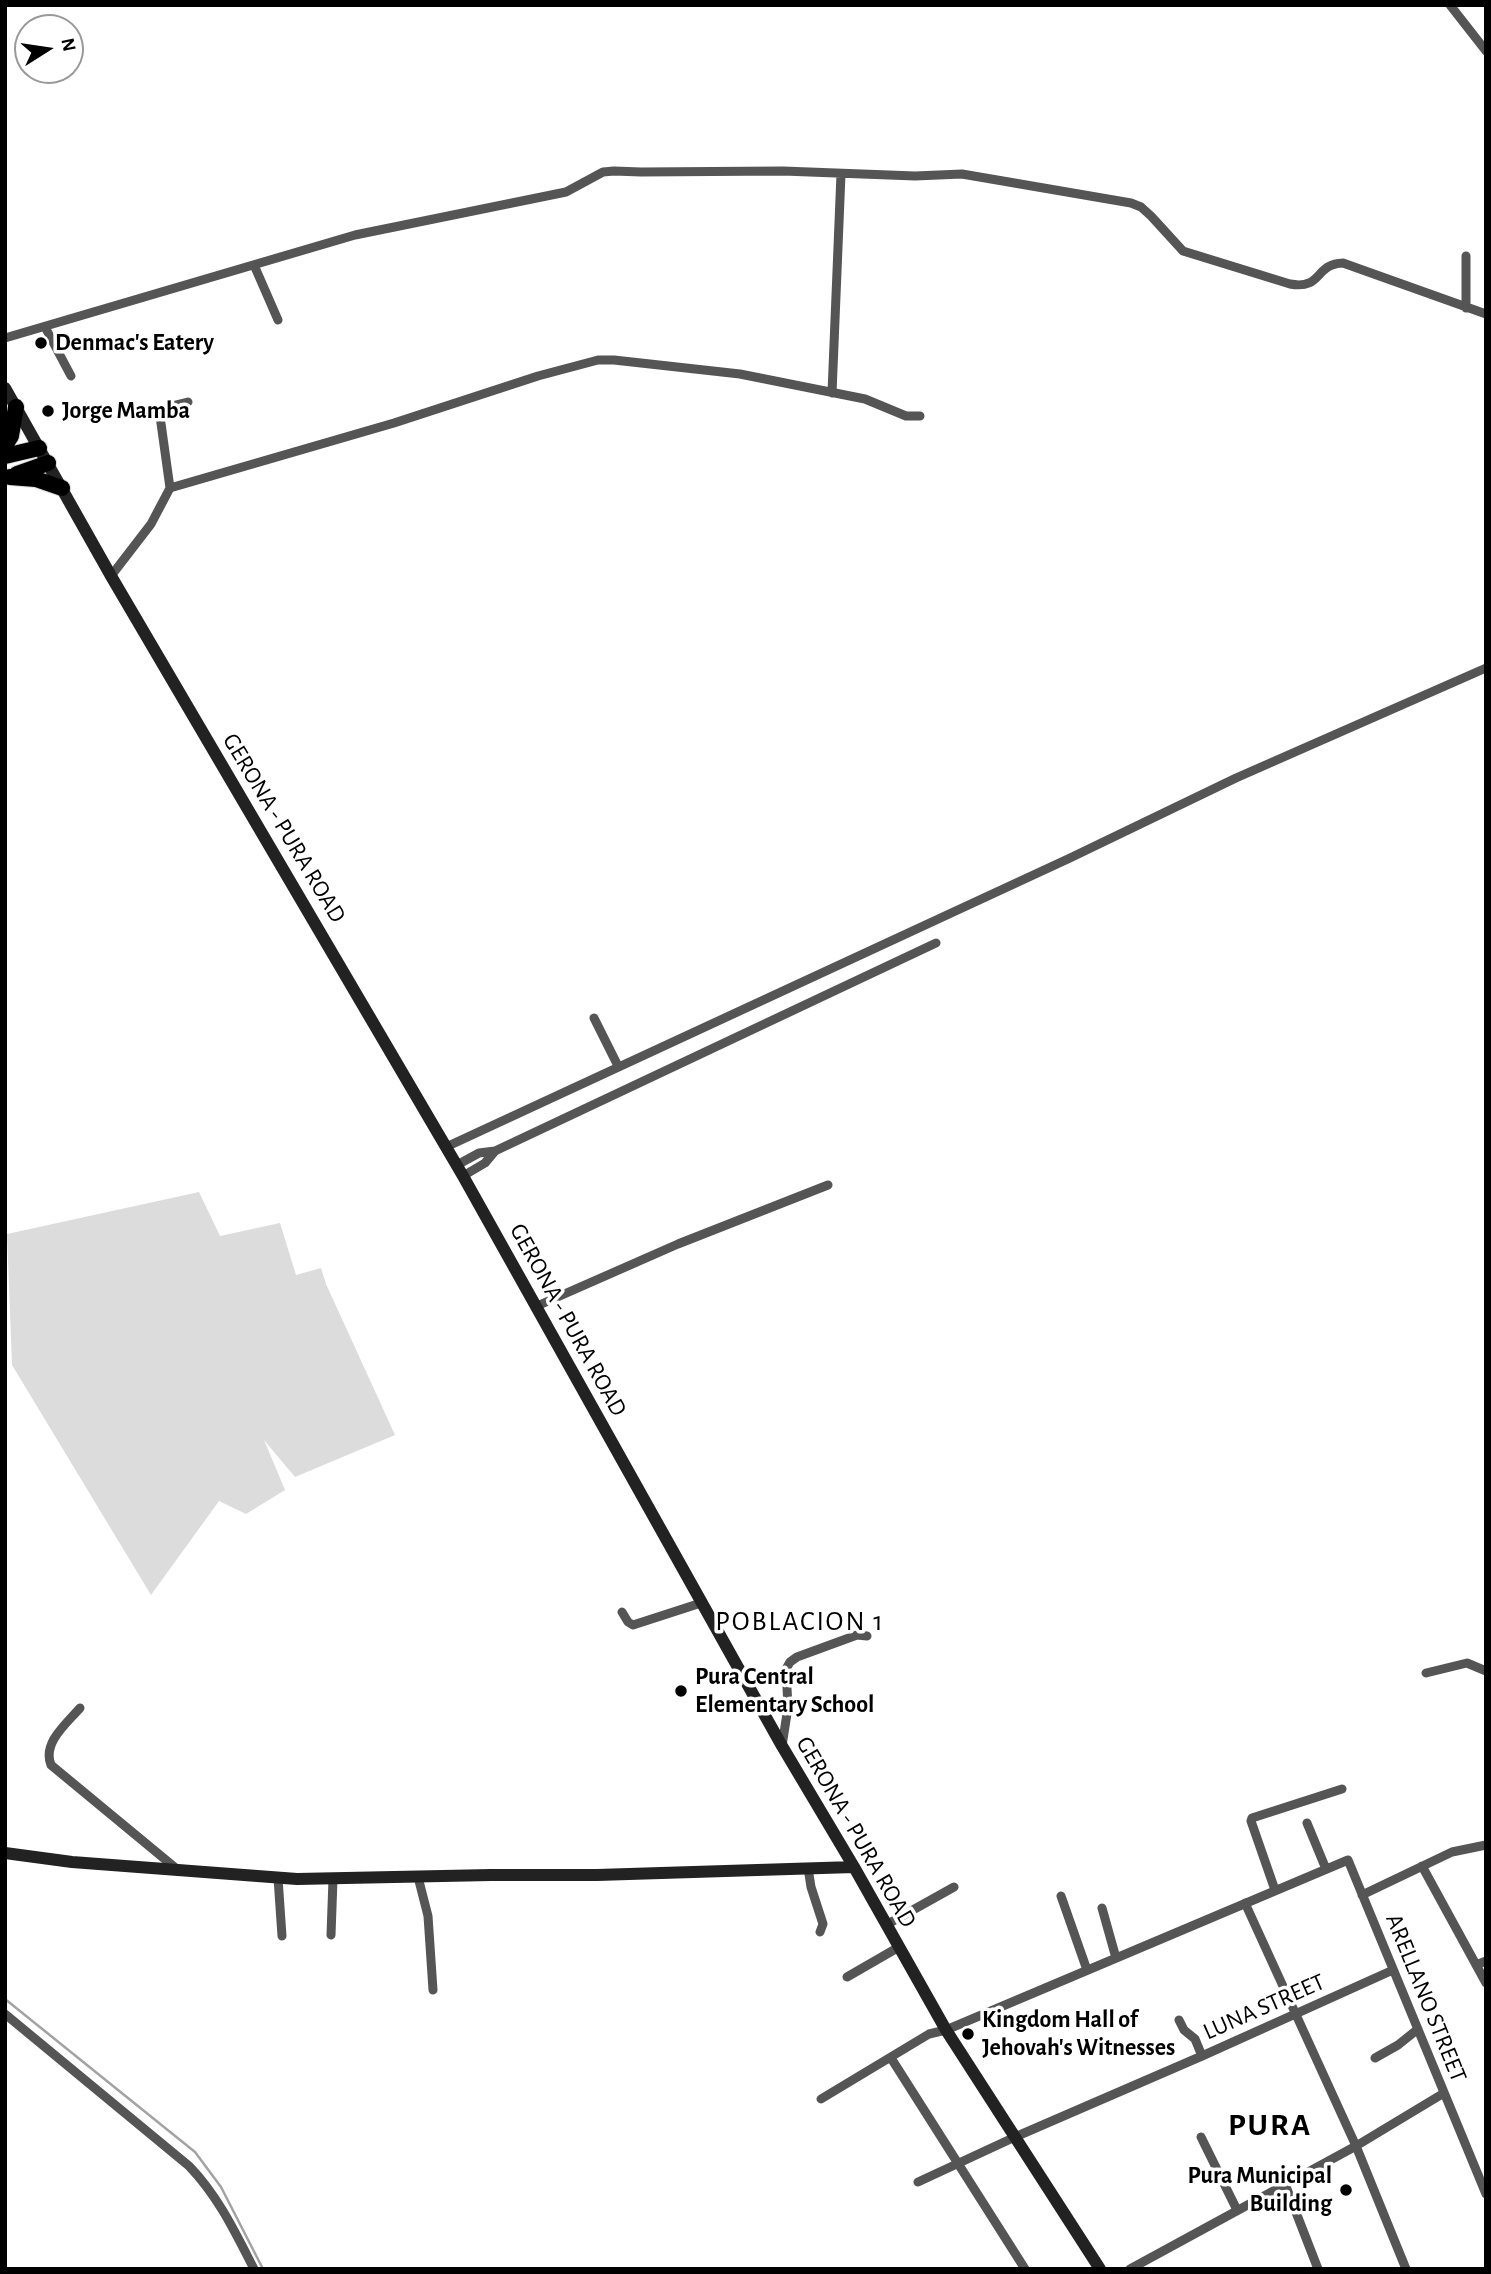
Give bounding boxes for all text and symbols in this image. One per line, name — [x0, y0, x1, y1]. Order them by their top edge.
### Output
north arrow — [14, 14, 84, 84]
text: N — [57, 37, 79, 53]
place label: Denmac's Eatery — [55, 329, 214, 357]
marker: Denmac's Eatery — [33, 335, 49, 351]
place label: Jorge Mamba — [62, 397, 190, 425]
marker: Jorge Mamba — [40, 403, 56, 419]
street label: GERONA - PURA ROAD — [216, 728, 352, 928]
street label: GERONA - PURA ROAD — [503, 1219, 633, 1421]
district label: POBLACION 1 — [717, 1605, 883, 1639]
place label: Pura Central Elementary School — [695, 1663, 874, 1719]
marker: Pura Central Elementary School — [673, 1683, 689, 1699]
street label: GERONA - PURA ROAD — [790, 1731, 922, 1933]
street label: ARELLANO STREET — [1379, 1910, 1473, 2086]
street label: LUNA STREET — [1199, 1967, 1329, 2047]
place label: Kingdom Hall of Jehovah's Witnesses — [982, 2006, 1175, 2062]
marker: Kingdom Hall of Jehovah's Witnesses — [960, 2026, 976, 2042]
district label: PURA — [1228, 2106, 1312, 2144]
place label: Pura Municipal Building — [1187, 2162, 1332, 2218]
marker: Pura Municipal Building — [1338, 2182, 1354, 2198]

